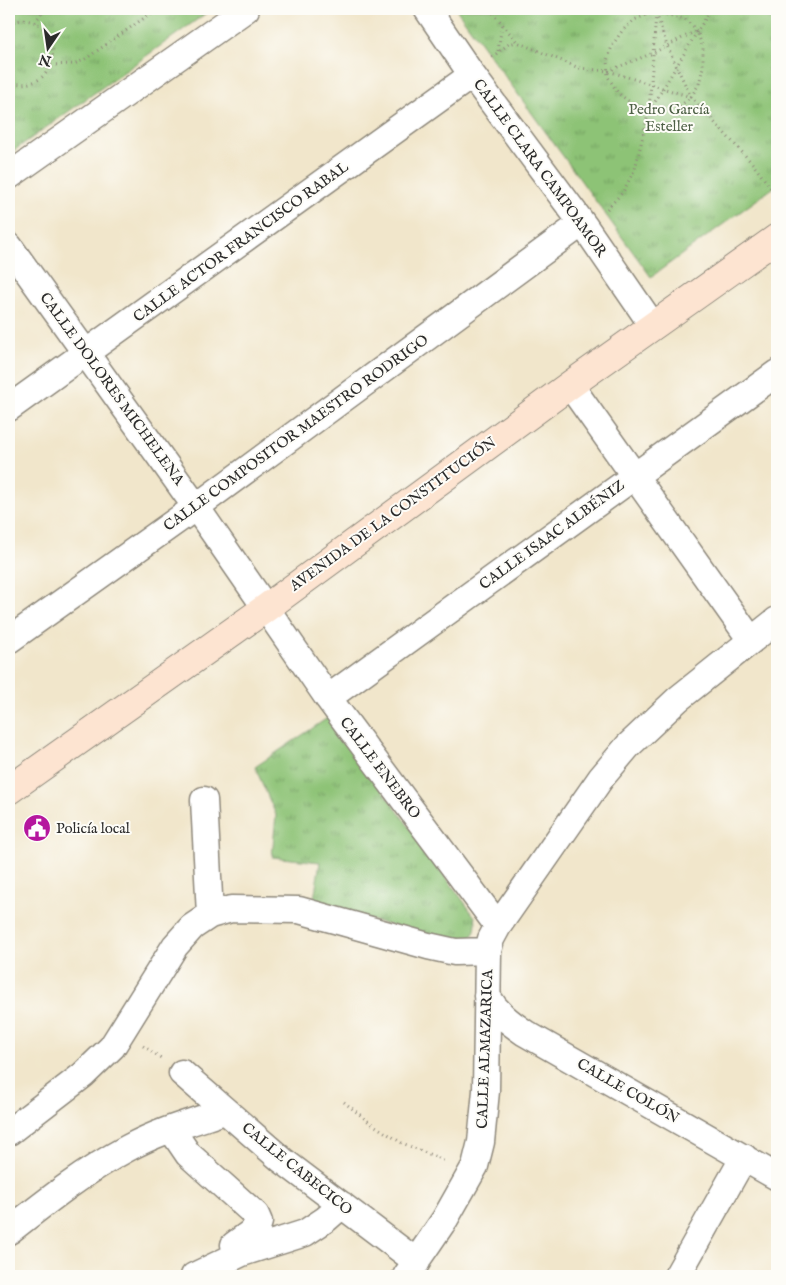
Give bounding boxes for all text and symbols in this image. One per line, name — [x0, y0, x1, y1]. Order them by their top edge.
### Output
north arrow — [22, 22, 72, 72]
text: N — [37, 50, 54, 70]
street label: CALLE CLARA CAMPOAMOR — [469, 75, 611, 261]
park label: Pedro García Esteller — [628, 100, 710, 136]
street label: CALLE ACTOR FRANCISCO RABAL — [130, 157, 353, 327]
street label: CALLE DOLORES MICHELENA — [36, 289, 189, 490]
street label: CALLE COMPOSITOR MAESTRO RODRIGO — [160, 330, 432, 536]
street label: AVENIDA DE LA CONSTITUCIÓN — [285, 433, 500, 596]
street label: CALLE ISAAC ALBÉNIZ — [476, 476, 629, 594]
street label: CALLE ENEBRO — [335, 713, 425, 823]
public building icon: Policía local — [22, 813, 52, 843]
place label: Policía local — [56, 819, 131, 838]
street label: CALLE ALMAZARICA — [473, 968, 497, 1129]
street label: CALLE COLÓN — [574, 1054, 682, 1128]
street label: CALLE CABECICO — [238, 1118, 356, 1220]

